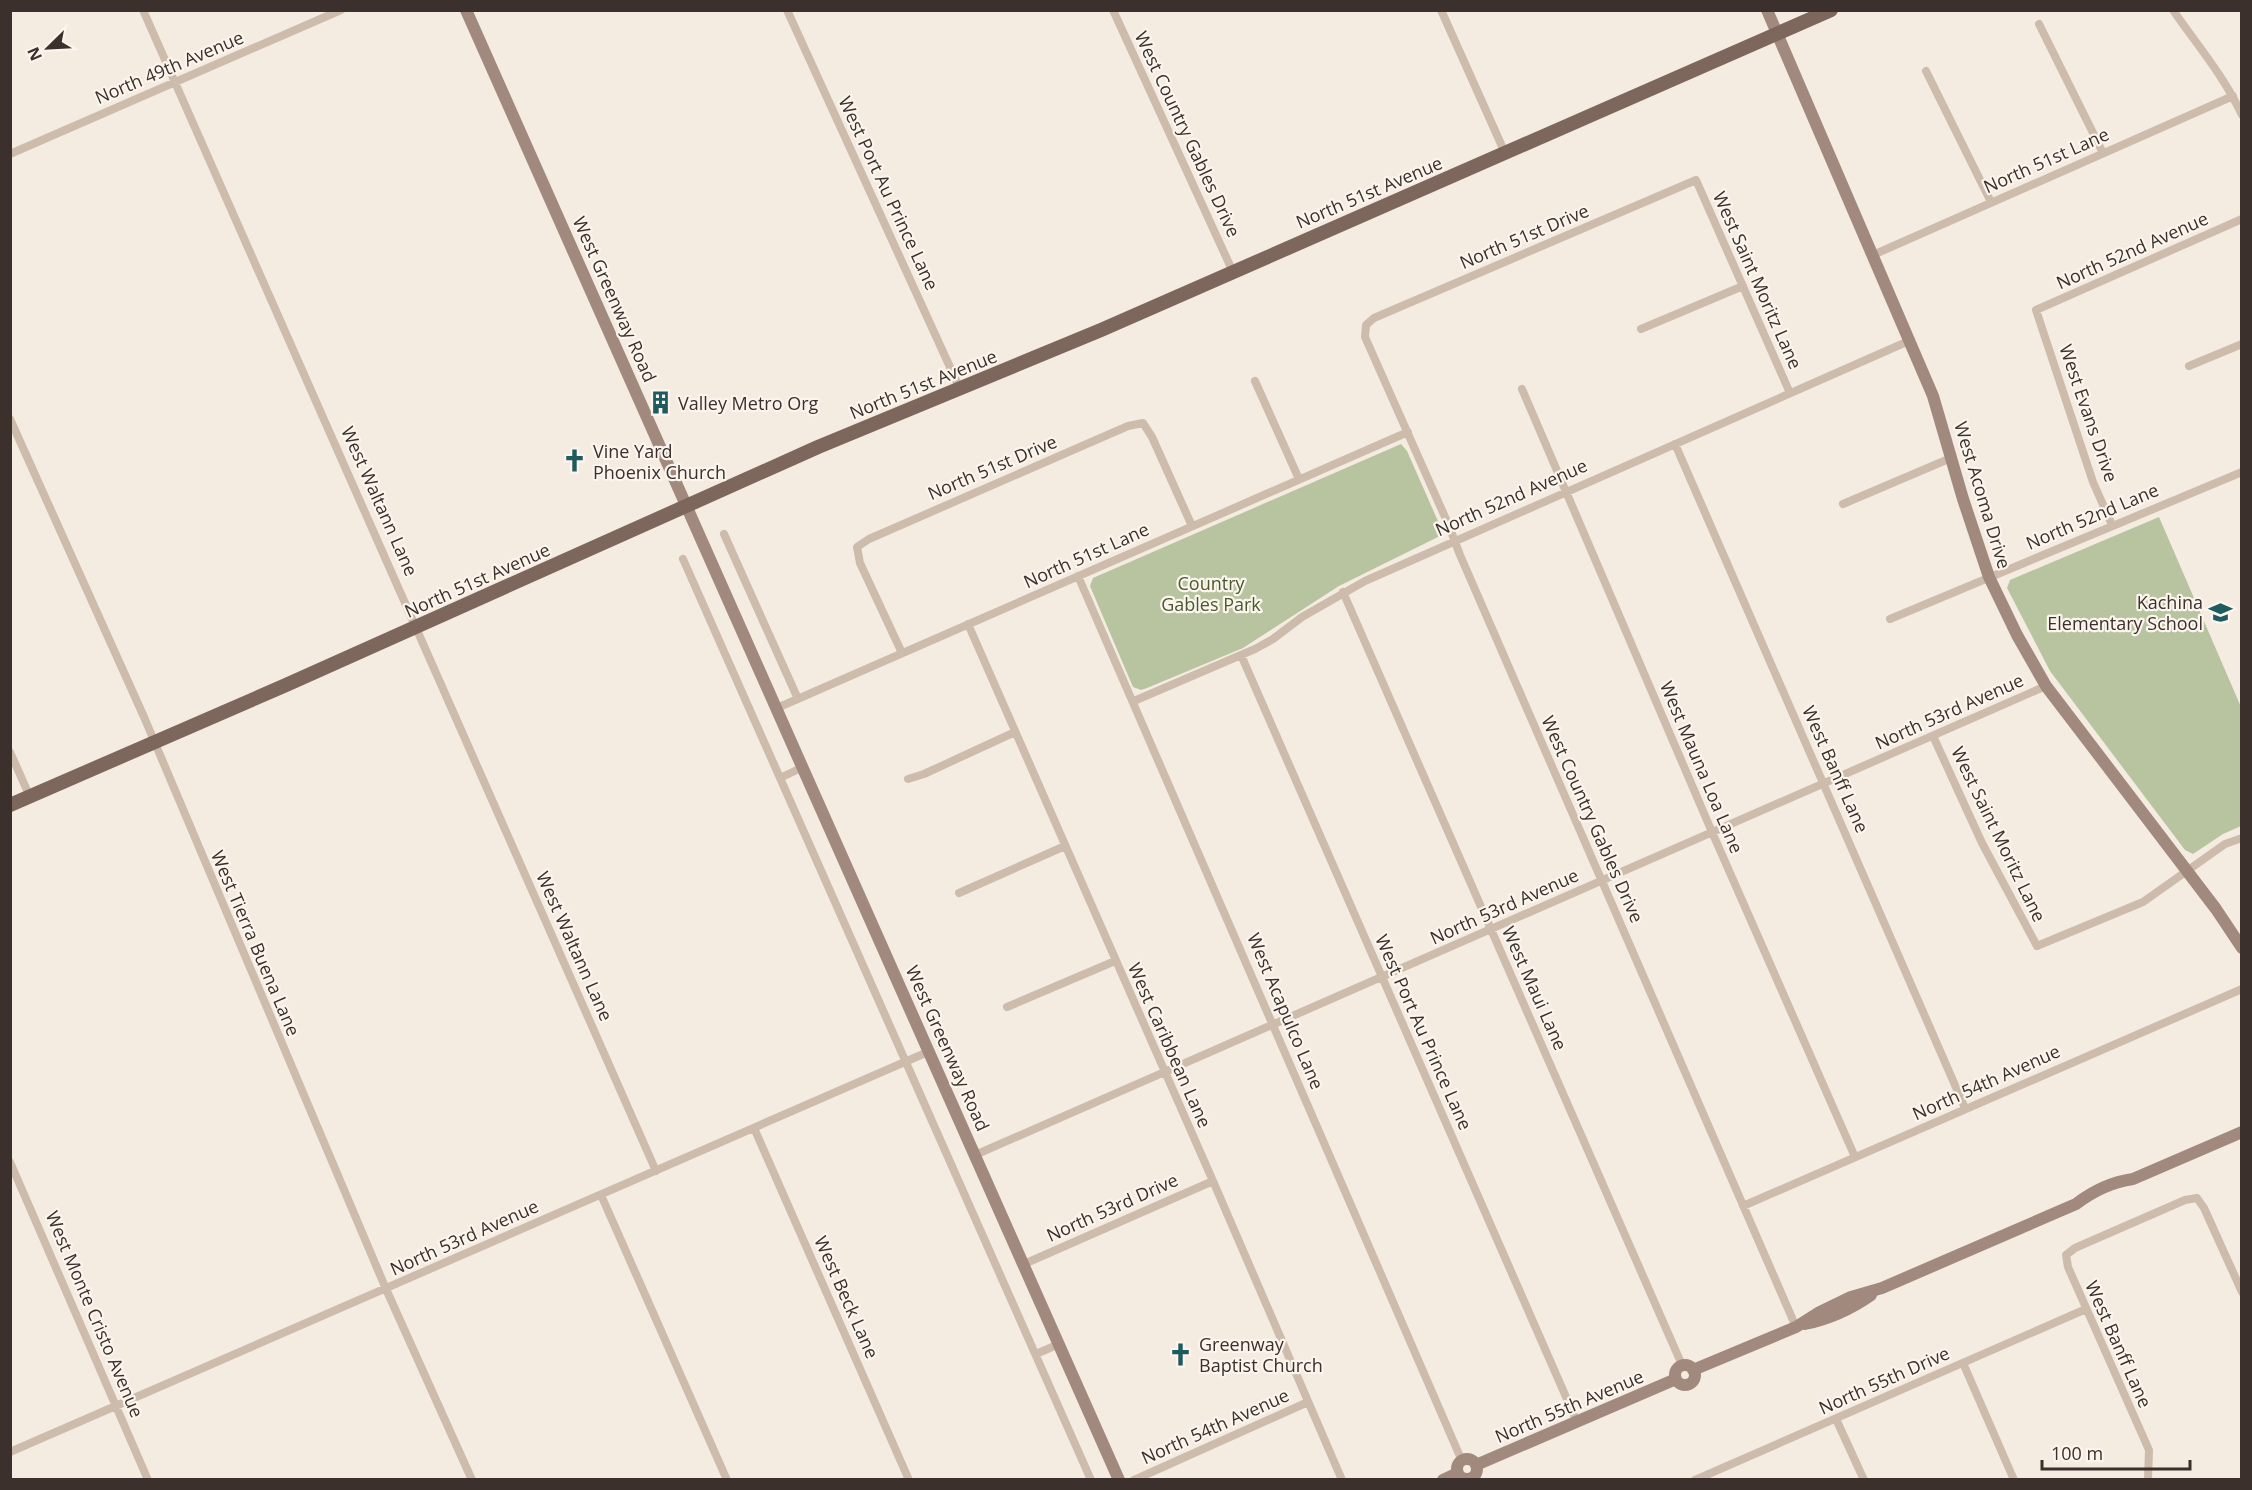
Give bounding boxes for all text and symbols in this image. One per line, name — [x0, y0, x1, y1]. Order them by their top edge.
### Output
north arrow — [18, 18, 78, 78]
street label: North 49th Avenue — [91, 25, 247, 109]
street label: West Country Gables Drive — [1130, 27, 1246, 241]
text: N — [22, 44, 47, 65]
street label: West Port Au Prince Lane — [833, 92, 945, 294]
street label: North 51st Lane — [1980, 122, 2112, 198]
street label: North 51st Avenue — [1292, 150, 1446, 234]
street label: West Saint Moritz Lane — [1708, 187, 1808, 373]
street label: North 51st Drive — [1456, 198, 1592, 274]
street label: North 52nd Avenue — [2052, 206, 2212, 294]
street label: West Greenway Road — [568, 212, 662, 386]
street label: West Evans Drive — [2054, 341, 2124, 485]
street label: North 51st Avenue — [846, 344, 1000, 424]
building icon: Valley Metro Org — [647, 390, 673, 416]
place label: Valley Metro Org — [678, 391, 819, 415]
street label: West Acoma Drive — [1949, 419, 2017, 571]
street label: West Waltann Lane — [336, 422, 424, 580]
street label: North 51st Drive — [924, 429, 1060, 505]
place label: Vine Yard Phoenix Church — [593, 439, 726, 484]
church icon: Vine Yard Phoenix Church — [562, 448, 588, 474]
street label: North 52nd Avenue — [1431, 453, 1591, 541]
street label: North 52nd Lane — [2022, 477, 2162, 555]
street label: North 51st Lane — [1020, 517, 1152, 593]
street label: North 51st Avenue — [400, 537, 554, 623]
park label: Country Gables Park — [1161, 571, 1261, 616]
place label: Kachina Elementary School — [2047, 590, 2203, 635]
school or university icon: Kachina Elementary School — [2208, 599, 2234, 625]
street label: North 53rd Avenue — [1871, 667, 2027, 755]
street label: West Mauna Loa Lane — [1655, 677, 1749, 857]
street label: West Banff Lane — [1797, 702, 1875, 836]
street label: West Country Gables Drive — [1536, 712, 1650, 926]
street label: West Saint Moritz Lane — [1946, 742, 2052, 926]
street label: West Tierra Buena Lane — [206, 847, 306, 1039]
street label: North 53rd Avenue — [1426, 862, 1582, 950]
street label: West Waltann Lane — [531, 867, 619, 1025]
street label: West Maui Lane — [1497, 922, 1573, 1054]
street label: West Acapulco Lane — [1242, 929, 1330, 1093]
street label: West Port Au Prince Lane — [1370, 931, 1478, 1133]
street label: West Caribbean Lane — [1123, 959, 1217, 1131]
street label: West Greenway Road — [901, 961, 995, 1135]
street label: North 54th Avenue — [1908, 1039, 2064, 1125]
street label: North 53rd Drive — [1042, 1167, 1182, 1247]
street label: North 53rd Avenue — [386, 1193, 542, 1281]
street label: West Monte Cristo Avenue — [41, 1207, 149, 1421]
street label: West Beck Lane — [809, 1232, 885, 1362]
street label: West Banff Lane — [2080, 1277, 2158, 1411]
place label: Greenway Baptist Church — [1199, 1332, 1323, 1377]
street label: North 55th Drive — [1815, 1340, 1953, 1420]
church icon: Greenway Baptist Church — [1168, 1341, 1194, 1367]
street label: North 55th Avenue — [1491, 1364, 1647, 1448]
street label: North 54th Avenue — [1137, 1383, 1293, 1469]
scale bar — [2042, 1433, 2190, 1471]
text: 100 m — [2051, 1441, 2103, 1465]

